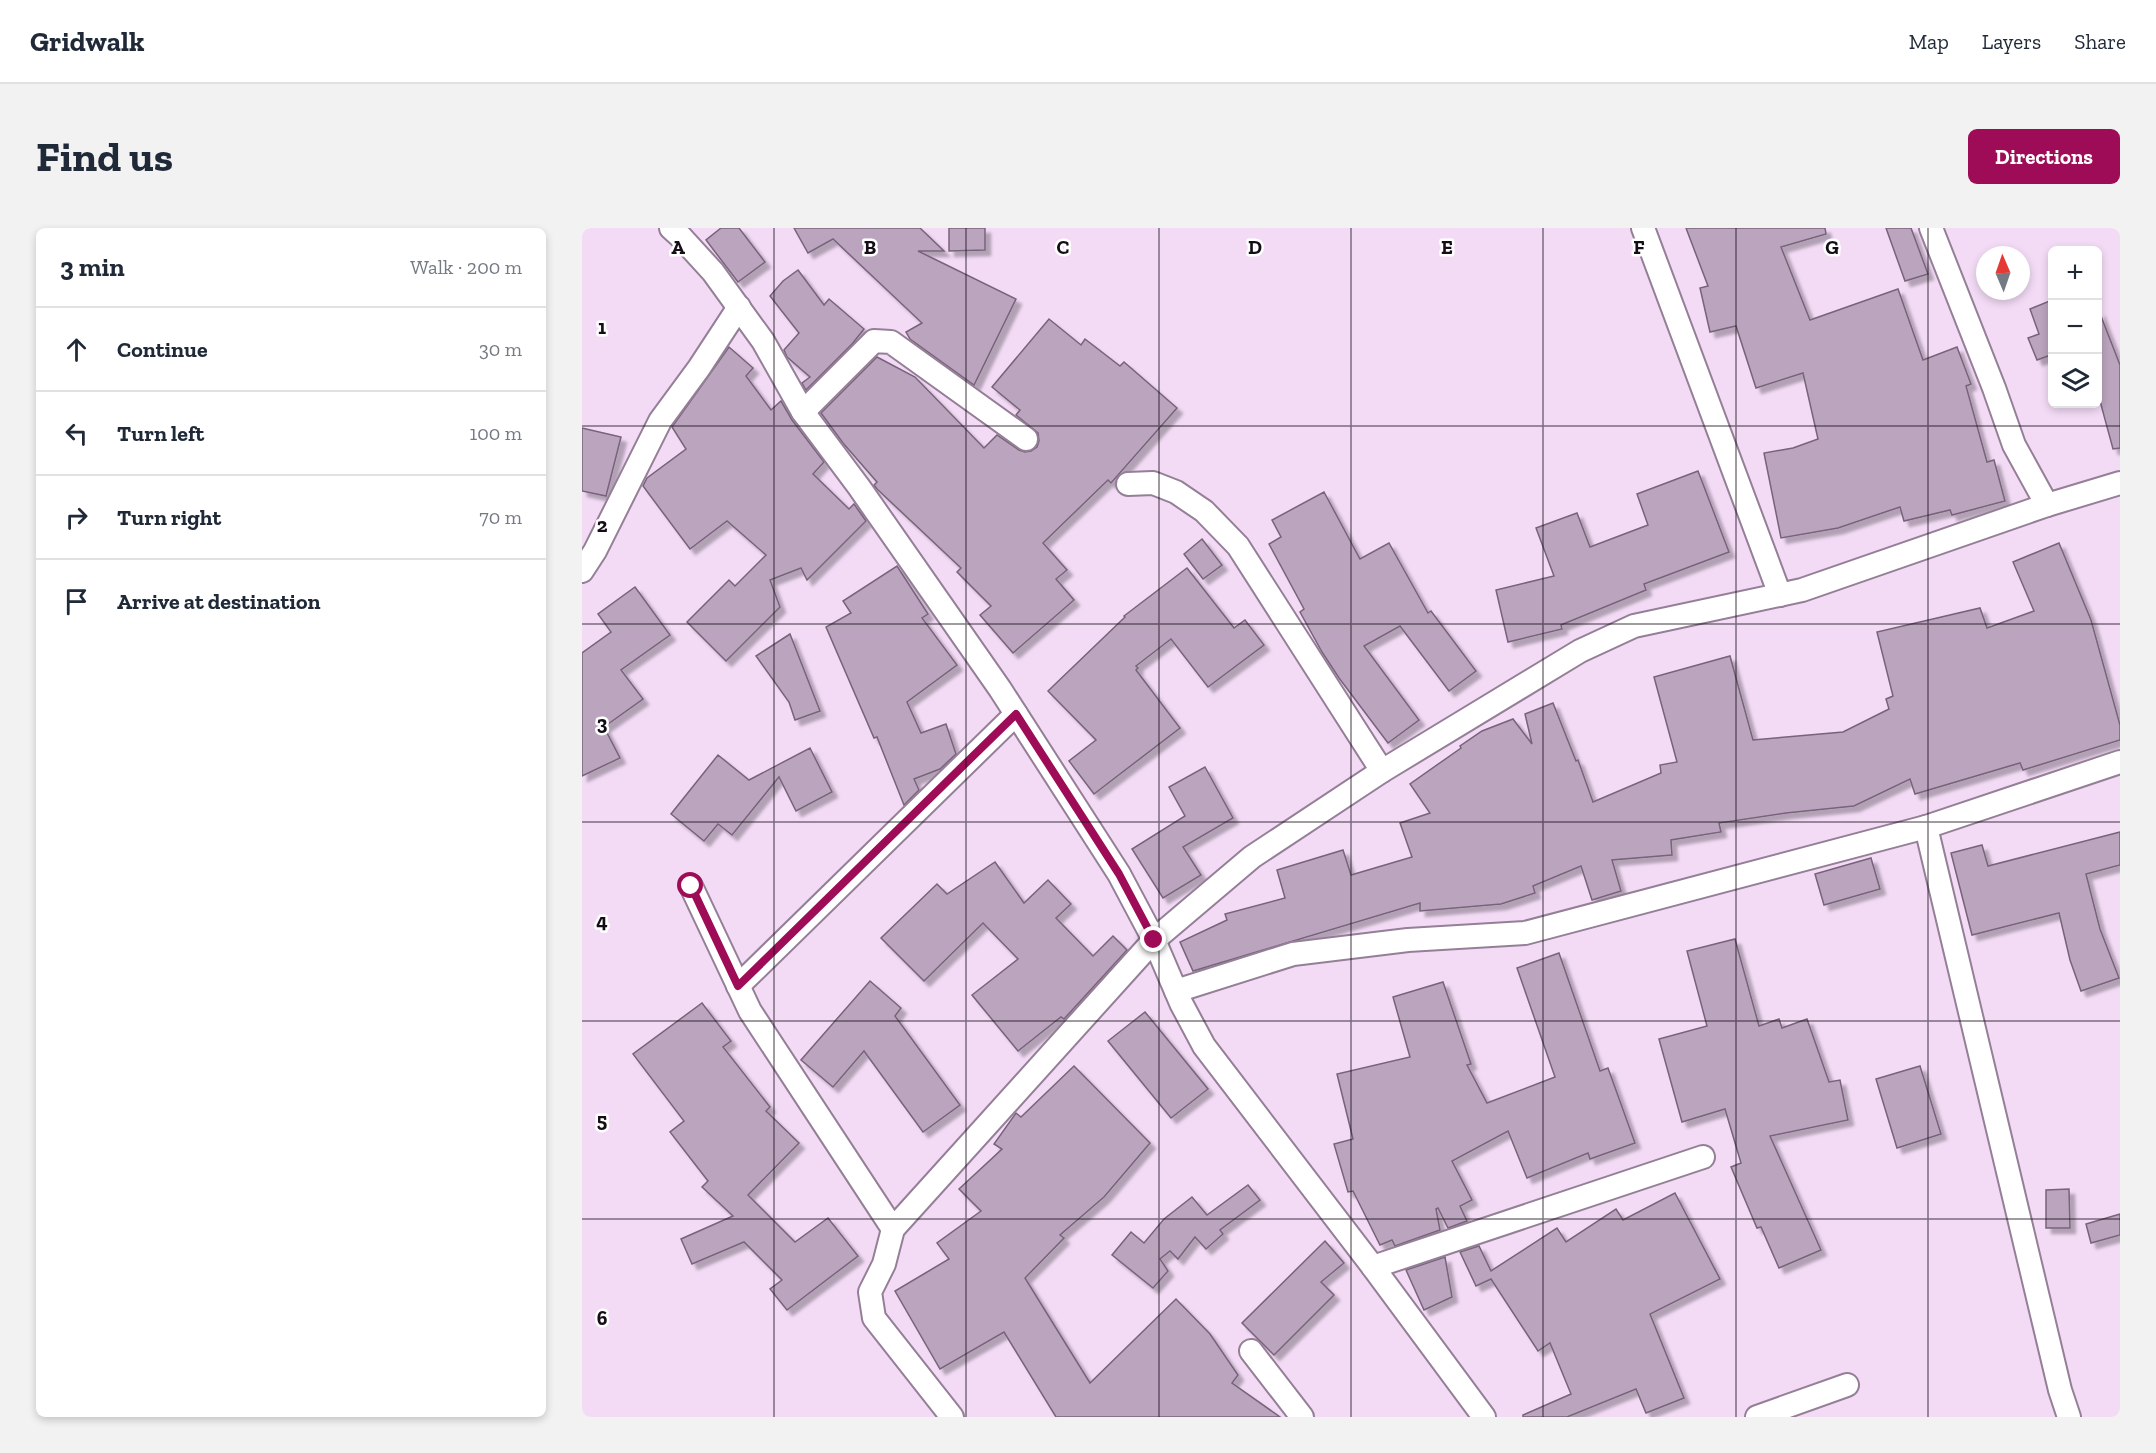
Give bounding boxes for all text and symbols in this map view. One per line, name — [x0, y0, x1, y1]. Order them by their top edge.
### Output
text: Gridwalk — [30, 25, 144, 58]
text: Map — [1909, 29, 1949, 54]
text: Layers — [1982, 29, 2041, 54]
text: Share — [2074, 29, 2126, 54]
button: Directions — [1968, 129, 2120, 184]
text: Find us — [36, 131, 173, 182]
text: A — [671, 235, 685, 259]
text: B — [864, 235, 876, 259]
text: C — [1057, 235, 1070, 259]
text: D — [1248, 235, 1262, 259]
text: E — [1441, 235, 1453, 259]
text: F — [1633, 235, 1645, 259]
text: G — [1825, 235, 1839, 259]
north arrow — [1976, 246, 2030, 300]
map controls — [2048, 246, 2102, 408]
button: + — [2048, 246, 2102, 300]
text: 3 min — [60, 251, 125, 283]
text: Walk · 200 m — [410, 255, 522, 279]
button: − — [2048, 300, 2102, 354]
text: 1 — [598, 315, 606, 339]
icon: ahead — [60, 333, 93, 366]
text: Continue — [117, 336, 208, 363]
text: 30 m — [479, 337, 522, 361]
button: layers — [2048, 354, 2102, 408]
icon: left — [60, 417, 93, 450]
text: Turn left — [117, 420, 204, 447]
text: 100 m — [469, 421, 522, 445]
icon: right — [60, 501, 93, 534]
text: Turn right — [117, 504, 221, 531]
text: 70 m — [479, 505, 522, 529]
text: 2 — [597, 513, 608, 537]
icon: arrive — [60, 585, 93, 618]
text: Arrive at destination — [117, 588, 320, 615]
text: 3 — [597, 711, 608, 735]
route start — [677, 872, 703, 898]
text: 4 — [596, 909, 608, 933]
route end — [1140, 926, 1166, 952]
text: 5 — [597, 1108, 607, 1132]
text: 6 — [597, 1306, 608, 1330]

